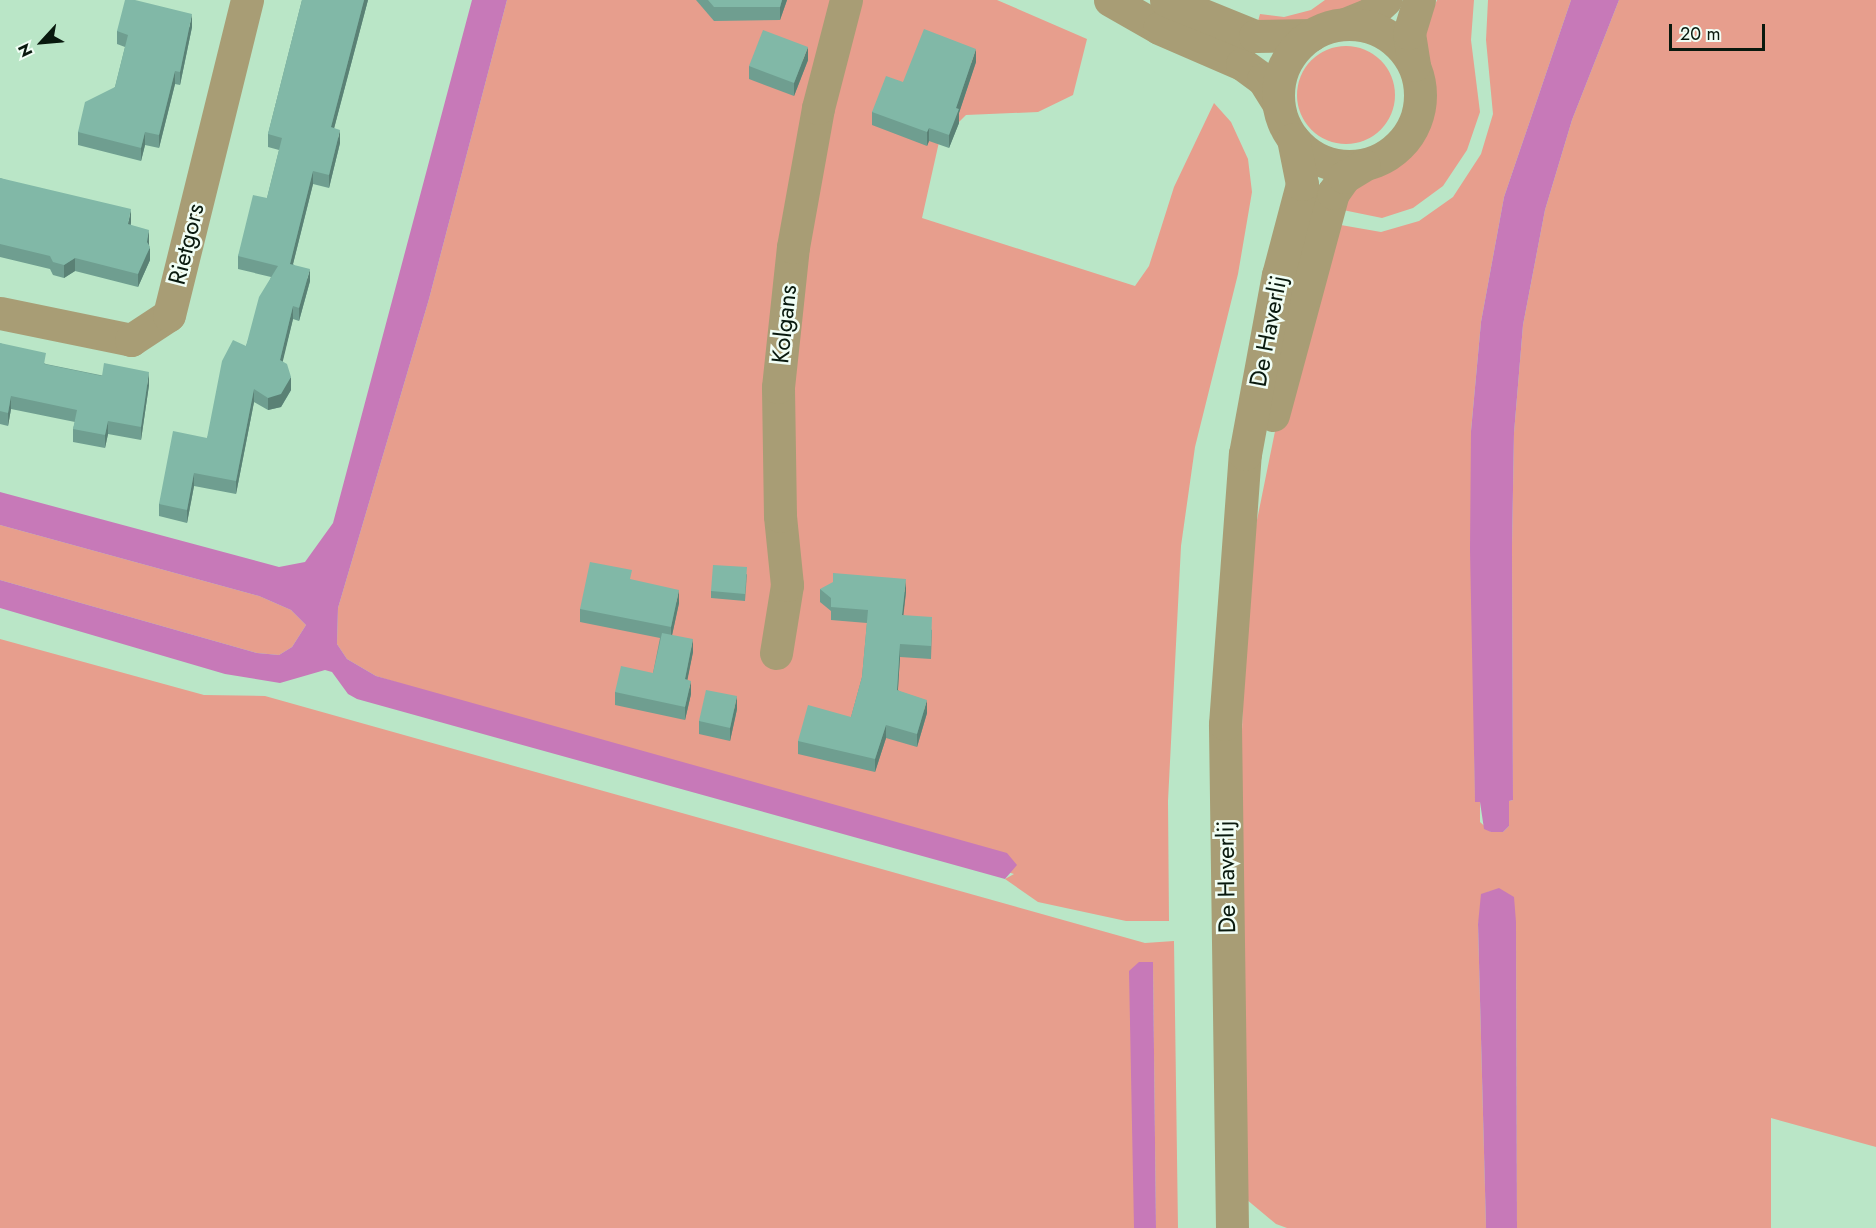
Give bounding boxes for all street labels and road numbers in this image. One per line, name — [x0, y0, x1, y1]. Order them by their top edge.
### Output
street label: Rietgors — [162, 200, 210, 288]
street label: De Haverlij — [1243, 273, 1293, 389]
street label: Kolgans — [766, 283, 802, 365]
street label: De Haverlij — [1211, 820, 1241, 934]

